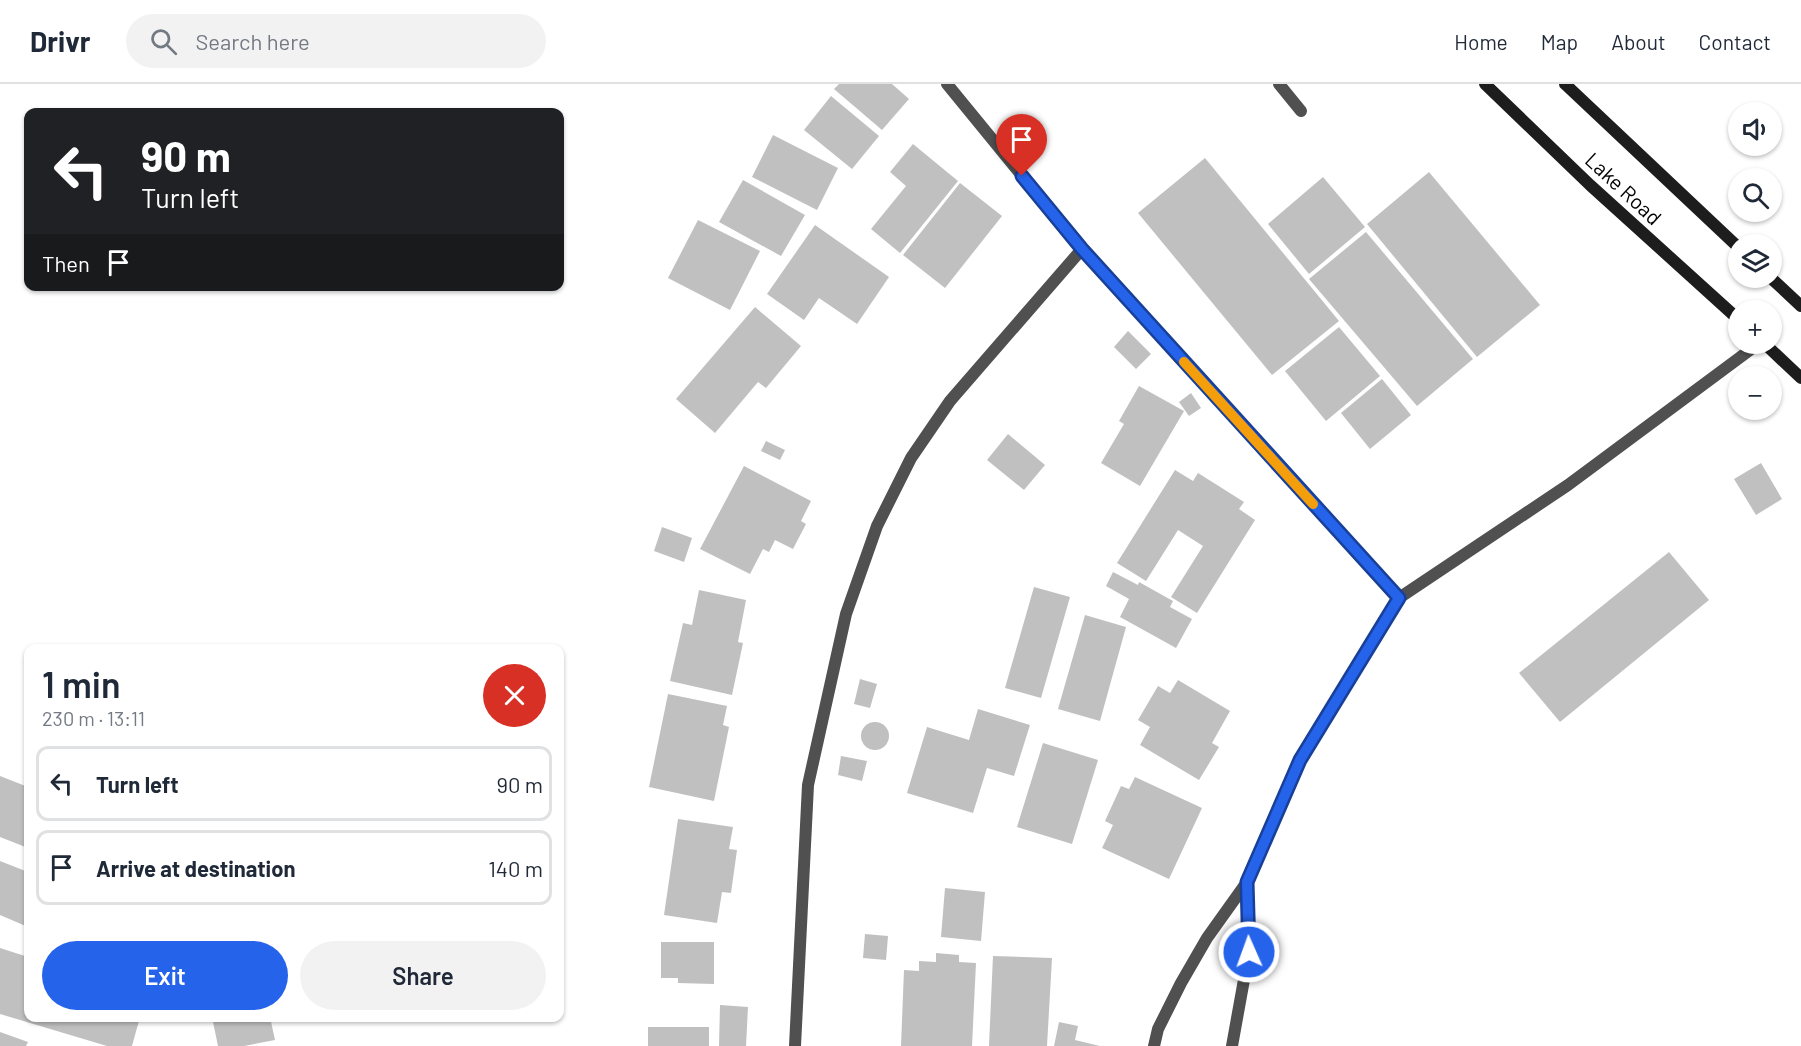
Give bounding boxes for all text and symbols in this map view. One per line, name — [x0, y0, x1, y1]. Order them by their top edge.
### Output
search box — [126, 14, 546, 68]
text: Drivr — [30, 24, 90, 58]
icon: search — [147, 25, 180, 58]
text: Search here — [195, 28, 310, 54]
text: Home — [1454, 29, 1508, 54]
text: Map — [1541, 29, 1578, 54]
text: About — [1611, 29, 1666, 54]
text: Contact — [1699, 29, 1771, 54]
map controls — [1728, 102, 1782, 420]
button: sound — [1728, 102, 1782, 156]
pin — [996, 114, 1047, 176]
icon: arrive — [1005, 123, 1038, 156]
text: 90 m — [141, 130, 231, 180]
icon: left — [42, 132, 120, 210]
street label: Lake Road — [1581, 147, 1667, 229]
button: search — [1728, 168, 1782, 222]
text: Turn left — [141, 181, 239, 213]
button: layers — [1728, 234, 1782, 288]
icon: arrive — [102, 246, 135, 279]
text: Then — [42, 250, 90, 276]
button: + — [1728, 300, 1782, 354]
button: − — [1728, 366, 1782, 420]
text: 1 min — [42, 662, 121, 705]
button: close — [483, 664, 546, 727]
text: 230 m · 13:11 — [42, 706, 145, 730]
icon: left — [45, 767, 78, 800]
text: Turn left — [96, 771, 179, 797]
text: 90 m — [497, 771, 543, 797]
icon: arrive — [45, 851, 78, 884]
text: Arrive at destination — [96, 855, 295, 881]
text: 140 m — [488, 855, 543, 881]
position arrow — [1217, 920, 1281, 984]
button: Exit — [42, 941, 288, 1010]
button: Share — [300, 941, 546, 1010]

